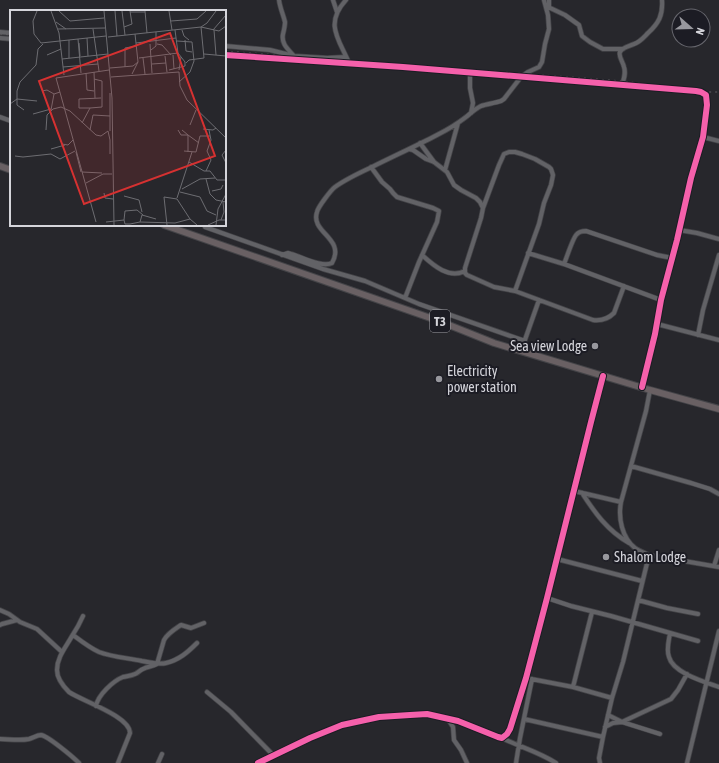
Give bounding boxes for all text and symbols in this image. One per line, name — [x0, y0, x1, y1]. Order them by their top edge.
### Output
north arrow — [671, 8, 711, 48]
inset map — [10, 10, 226, 226]
text: N — [694, 26, 707, 37]
road number: T3 — [430, 310, 450, 332]
place label: Sea view Lodge — [510, 338, 587, 354]
marker: Sea view Lodge — [590, 341, 600, 351]
place label: Electricity power station — [447, 363, 517, 395]
marker: Electricity power station — [434, 374, 444, 384]
place label: Shalom Lodge — [614, 549, 686, 565]
marker: Shalom Lodge — [601, 552, 611, 562]

